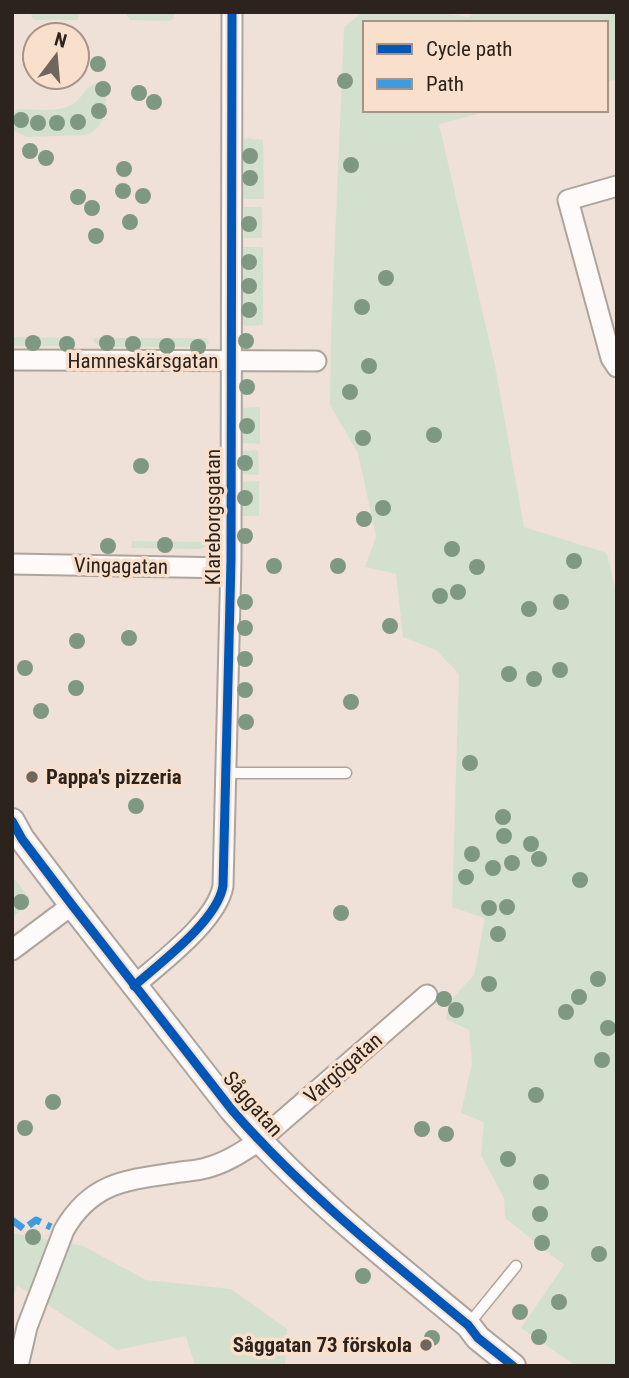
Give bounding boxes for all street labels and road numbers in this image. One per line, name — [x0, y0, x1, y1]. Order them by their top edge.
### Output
street label: Hamneskärsgatan — [68, 349, 218, 373]
street label: Klareborgsgatan — [201, 449, 225, 585]
street label: Vingagatan — [74, 553, 168, 579]
street label: Vargögatan — [299, 1028, 387, 1108]
street label: Såggatan — [218, 1067, 288, 1141]

